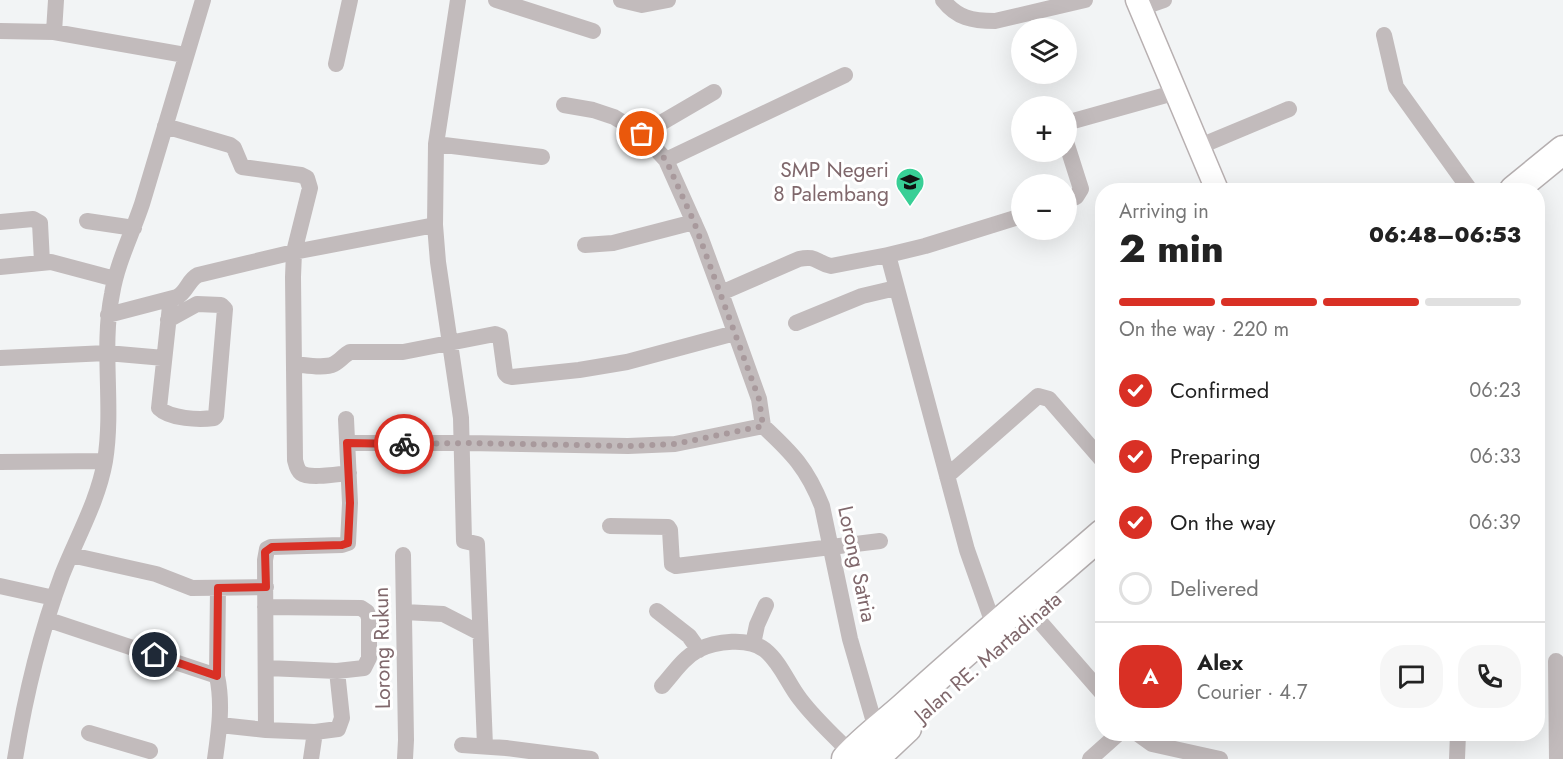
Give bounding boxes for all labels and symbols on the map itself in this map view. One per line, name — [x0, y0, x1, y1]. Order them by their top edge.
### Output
pin — [616, 108, 667, 159]
place label: SMP Negeri 8 Palembang — [773, 155, 889, 209]
school or university icon: SMP Negeri 8 Palembang — [894, 166, 926, 208]
courier — [374, 414, 434, 474]
street label: Lorong Satria — [830, 503, 884, 625]
street label: Jalan RE. Martadinata — [906, 585, 1068, 731]
street label: Lorong Rukun — [366, 587, 398, 709]
pin — [129, 629, 180, 680]

